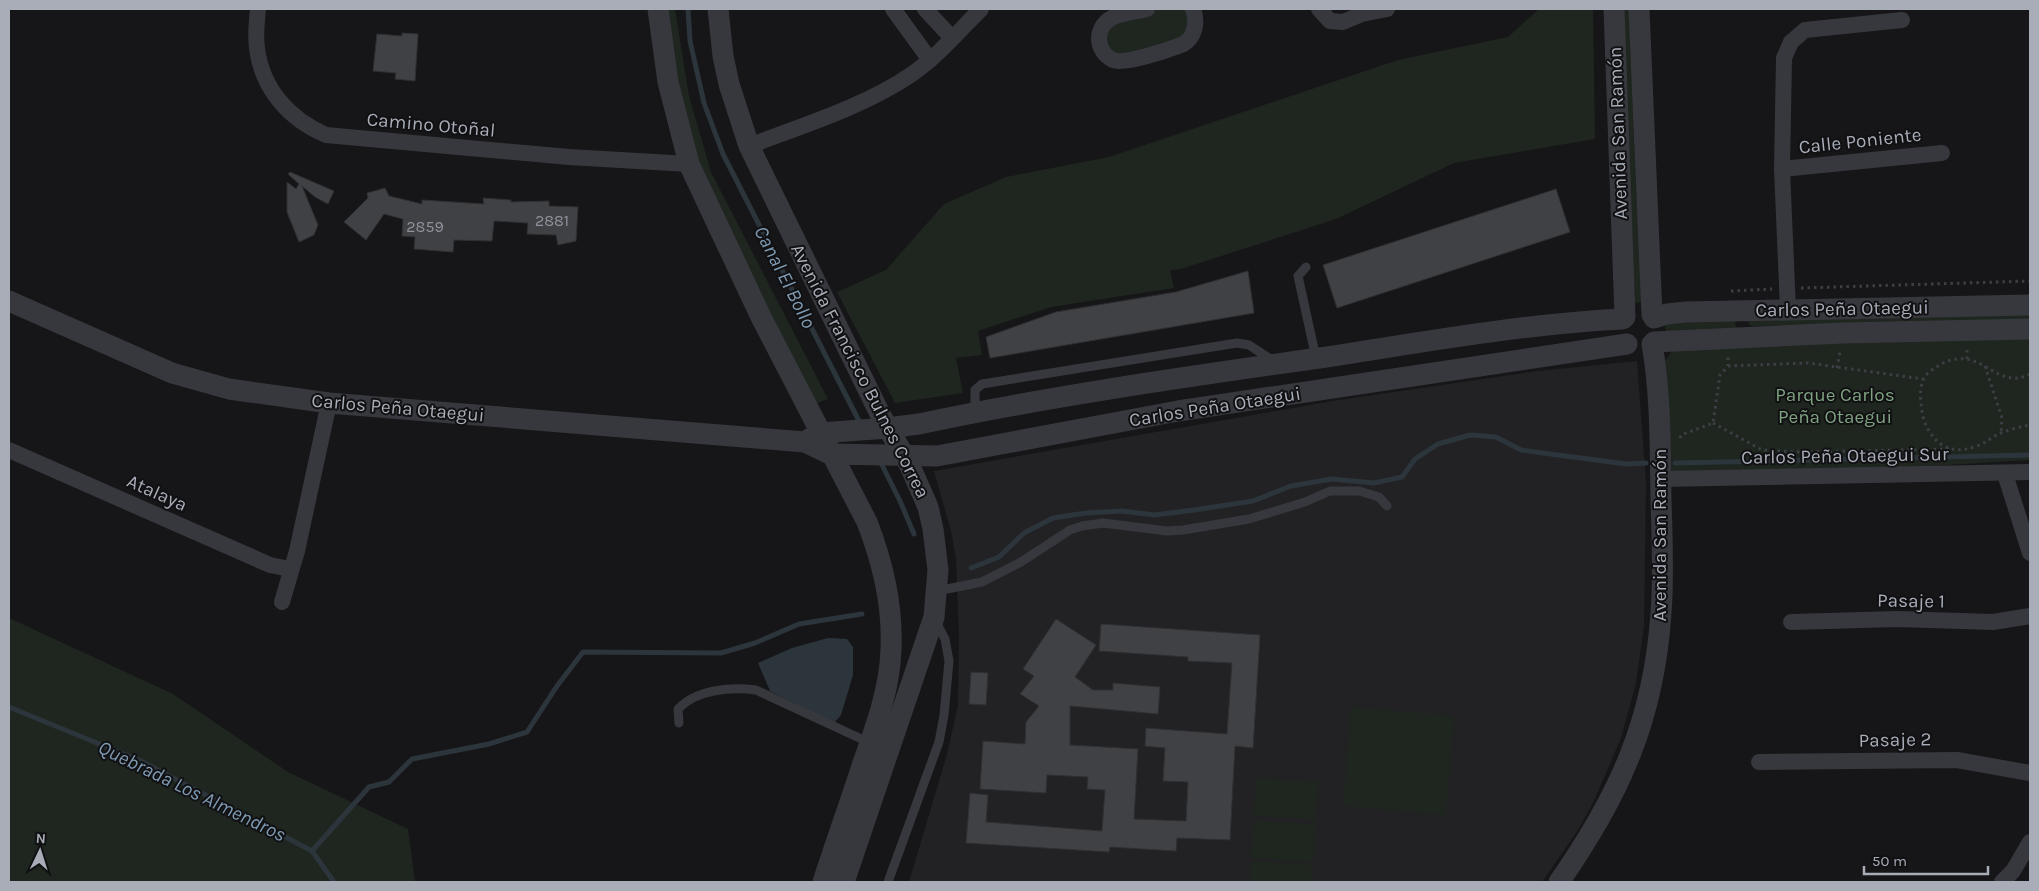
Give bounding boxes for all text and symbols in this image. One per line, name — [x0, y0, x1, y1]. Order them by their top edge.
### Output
street label: Avenida San Ramón — [1604, 46, 1632, 220]
street label: Camino Otoñal — [366, 108, 496, 142]
street label: Calle Poniente — [1798, 124, 1922, 158]
house number: 2881 — [535, 211, 569, 230]
house number: 2859 — [406, 217, 444, 236]
water label: Canal El Bollo — [749, 222, 821, 332]
street label: Avenida Francisco Bulnes Correa — [786, 240, 934, 502]
street label: Carlos Peña Otaegui — [1755, 296, 1929, 322]
street label: Carlos Peña Otaegui — [1128, 383, 1302, 431]
park label: Parque Carlos Peña Otaegui — [1775, 384, 1895, 428]
street label: Carlos Peña Otaegui — [311, 389, 485, 427]
street label: Carlos Peña Otaegui Sur — [1741, 443, 1949, 469]
street label: Avenida San Ramón — [1649, 449, 1671, 621]
street label: Atalaya — [123, 470, 191, 516]
street label: Pasaje 1 — [1877, 589, 1945, 613]
street label: Pasaje 2 — [1858, 728, 1932, 752]
water label: Quebrada Los Almendros — [95, 736, 289, 846]
north arrow — [15, 826, 65, 876]
text: N — [35, 830, 46, 847]
scale bar — [1864, 844, 1988, 876]
text: 50 m — [1872, 852, 1907, 870]

